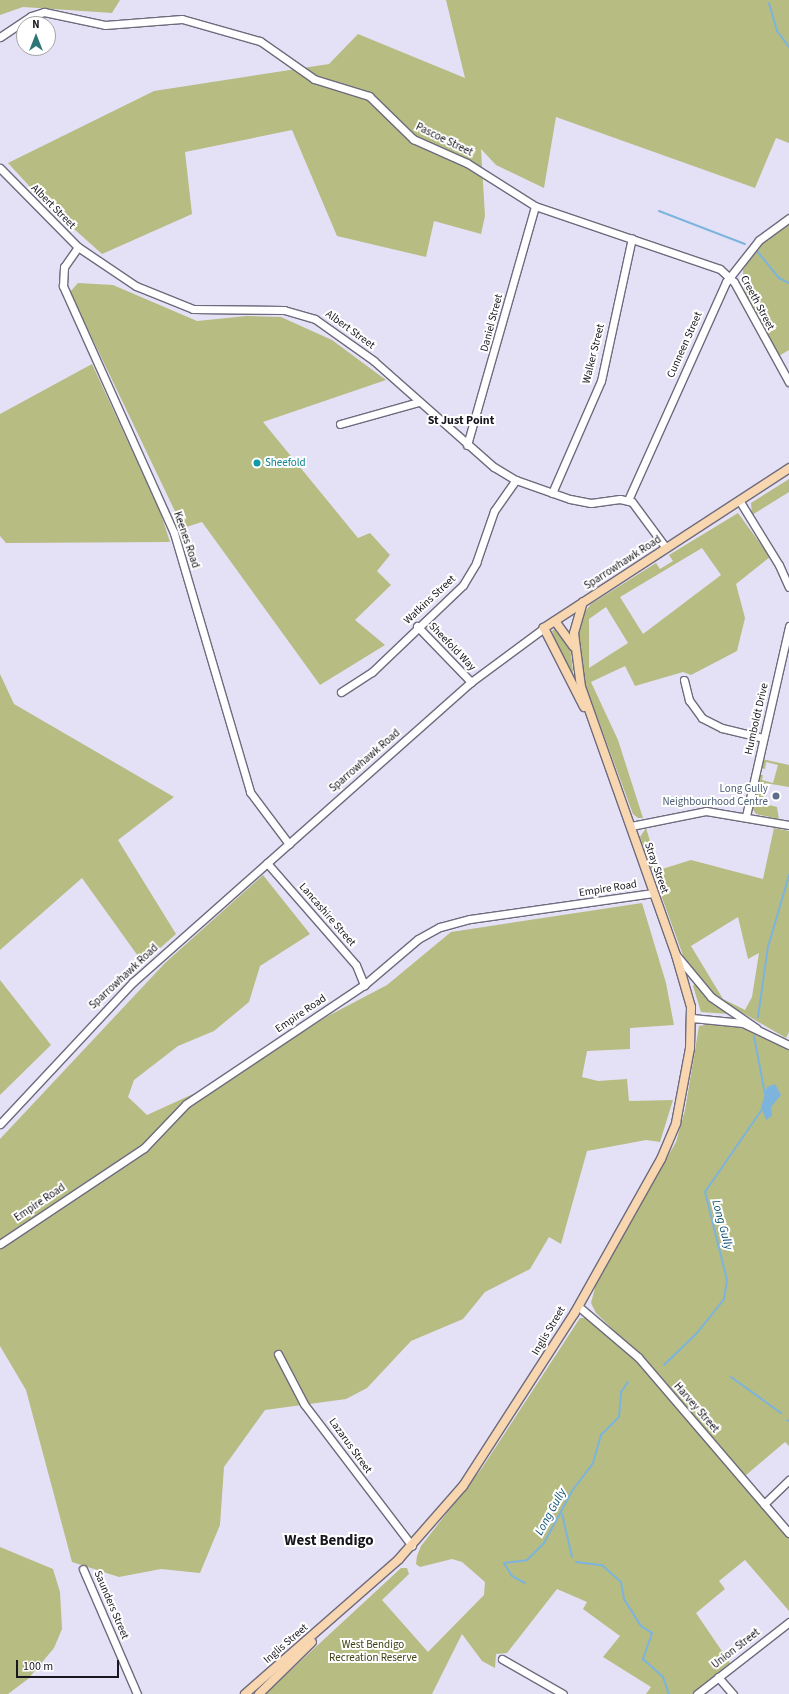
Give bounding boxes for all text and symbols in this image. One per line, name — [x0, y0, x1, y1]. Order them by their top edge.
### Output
north arrow — [16, 16, 56, 56]
text: N — [32, 17, 40, 32]
street label: Pascoe Street — [413, 121, 475, 159]
street label: Albert Street — [28, 182, 78, 232]
street label: Creeth Street — [737, 273, 777, 333]
street label: Daniel Street — [478, 293, 506, 353]
street label: Albert Street — [323, 308, 377, 352]
street label: Cunneen Street — [665, 310, 705, 380]
street label: Walker Street — [580, 323, 608, 385]
district label: St Just Point — [428, 414, 494, 428]
place label: Sheefold — [265, 456, 306, 470]
marker: Sheefold — [252, 458, 262, 468]
street label: Keenes Road — [170, 510, 202, 570]
street label: Sparrowhawk Road — [582, 533, 664, 593]
street label: Watkins Street — [401, 573, 459, 627]
street label: Sheefold Way — [426, 620, 478, 674]
street label: Humboldt Drive — [742, 682, 772, 756]
street label: Sparrowhawk Road — [327, 727, 403, 795]
place label: Long Gully Neighbourhood Centre — [662, 783, 768, 809]
marker: Long Gully Neighbourhood Centre — [771, 791, 781, 801]
street label: Stray Street — [641, 841, 671, 895]
street label: Empire Road — [578, 878, 638, 900]
street label: Lancashire Street — [296, 881, 358, 949]
street label: Sparrowhawk Road — [87, 942, 161, 1012]
street label: Empire Road — [273, 992, 329, 1036]
street label: Empire Road — [12, 1181, 68, 1225]
water label: Long Gully — [708, 1198, 736, 1252]
street label: Inglis Street — [529, 1304, 569, 1358]
street label: Harvey Street — [671, 1380, 721, 1436]
street label: Lazarus Street — [326, 1416, 374, 1476]
water label: Long Gully — [532, 1486, 570, 1538]
district label: West Bendigo — [284, 1532, 374, 1550]
street label: Saunders Street — [91, 1569, 131, 1641]
street label: Inglis Street — [261, 1621, 311, 1667]
street label: Union Street — [709, 1626, 763, 1672]
park label: West Bendigo Recreation Reserve — [329, 1639, 417, 1665]
scale bar — [18, 1652, 121, 1678]
text: 100 m — [23, 1658, 53, 1675]

